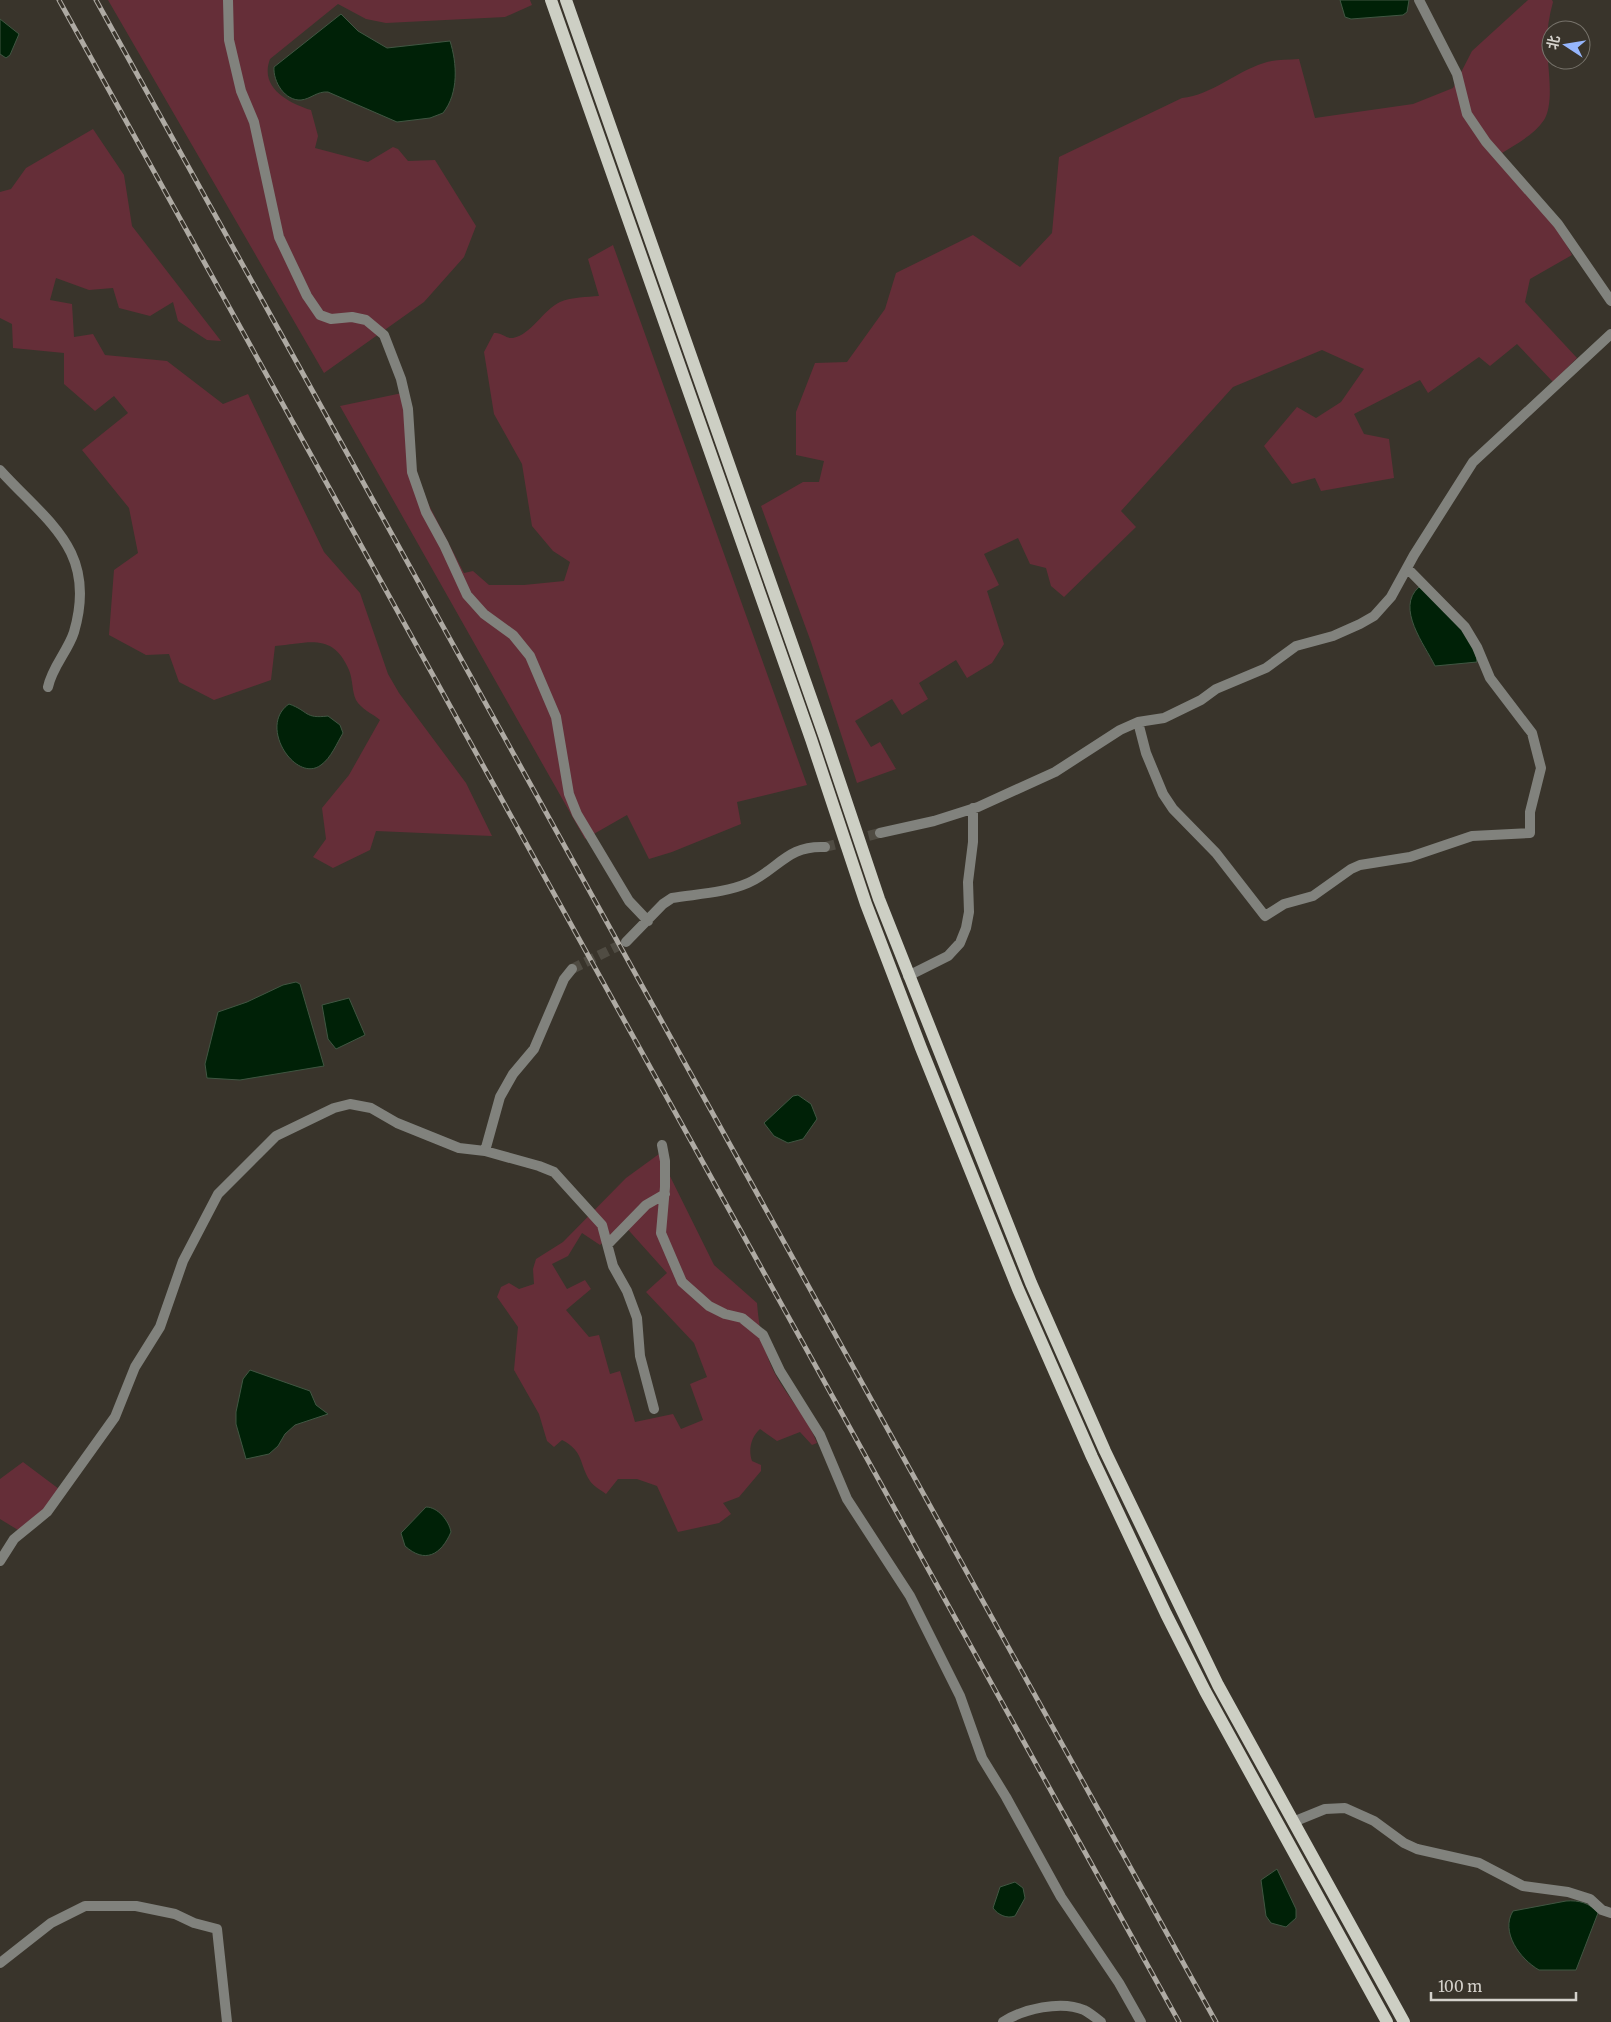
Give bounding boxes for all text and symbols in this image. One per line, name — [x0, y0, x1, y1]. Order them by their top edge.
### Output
north arrow — [1541, 20, 1591, 70]
text: 北 — [1543, 34, 1564, 51]
scale bar — [1431, 1970, 1576, 2002]
text: 100 m — [1438, 1977, 1482, 1996]

